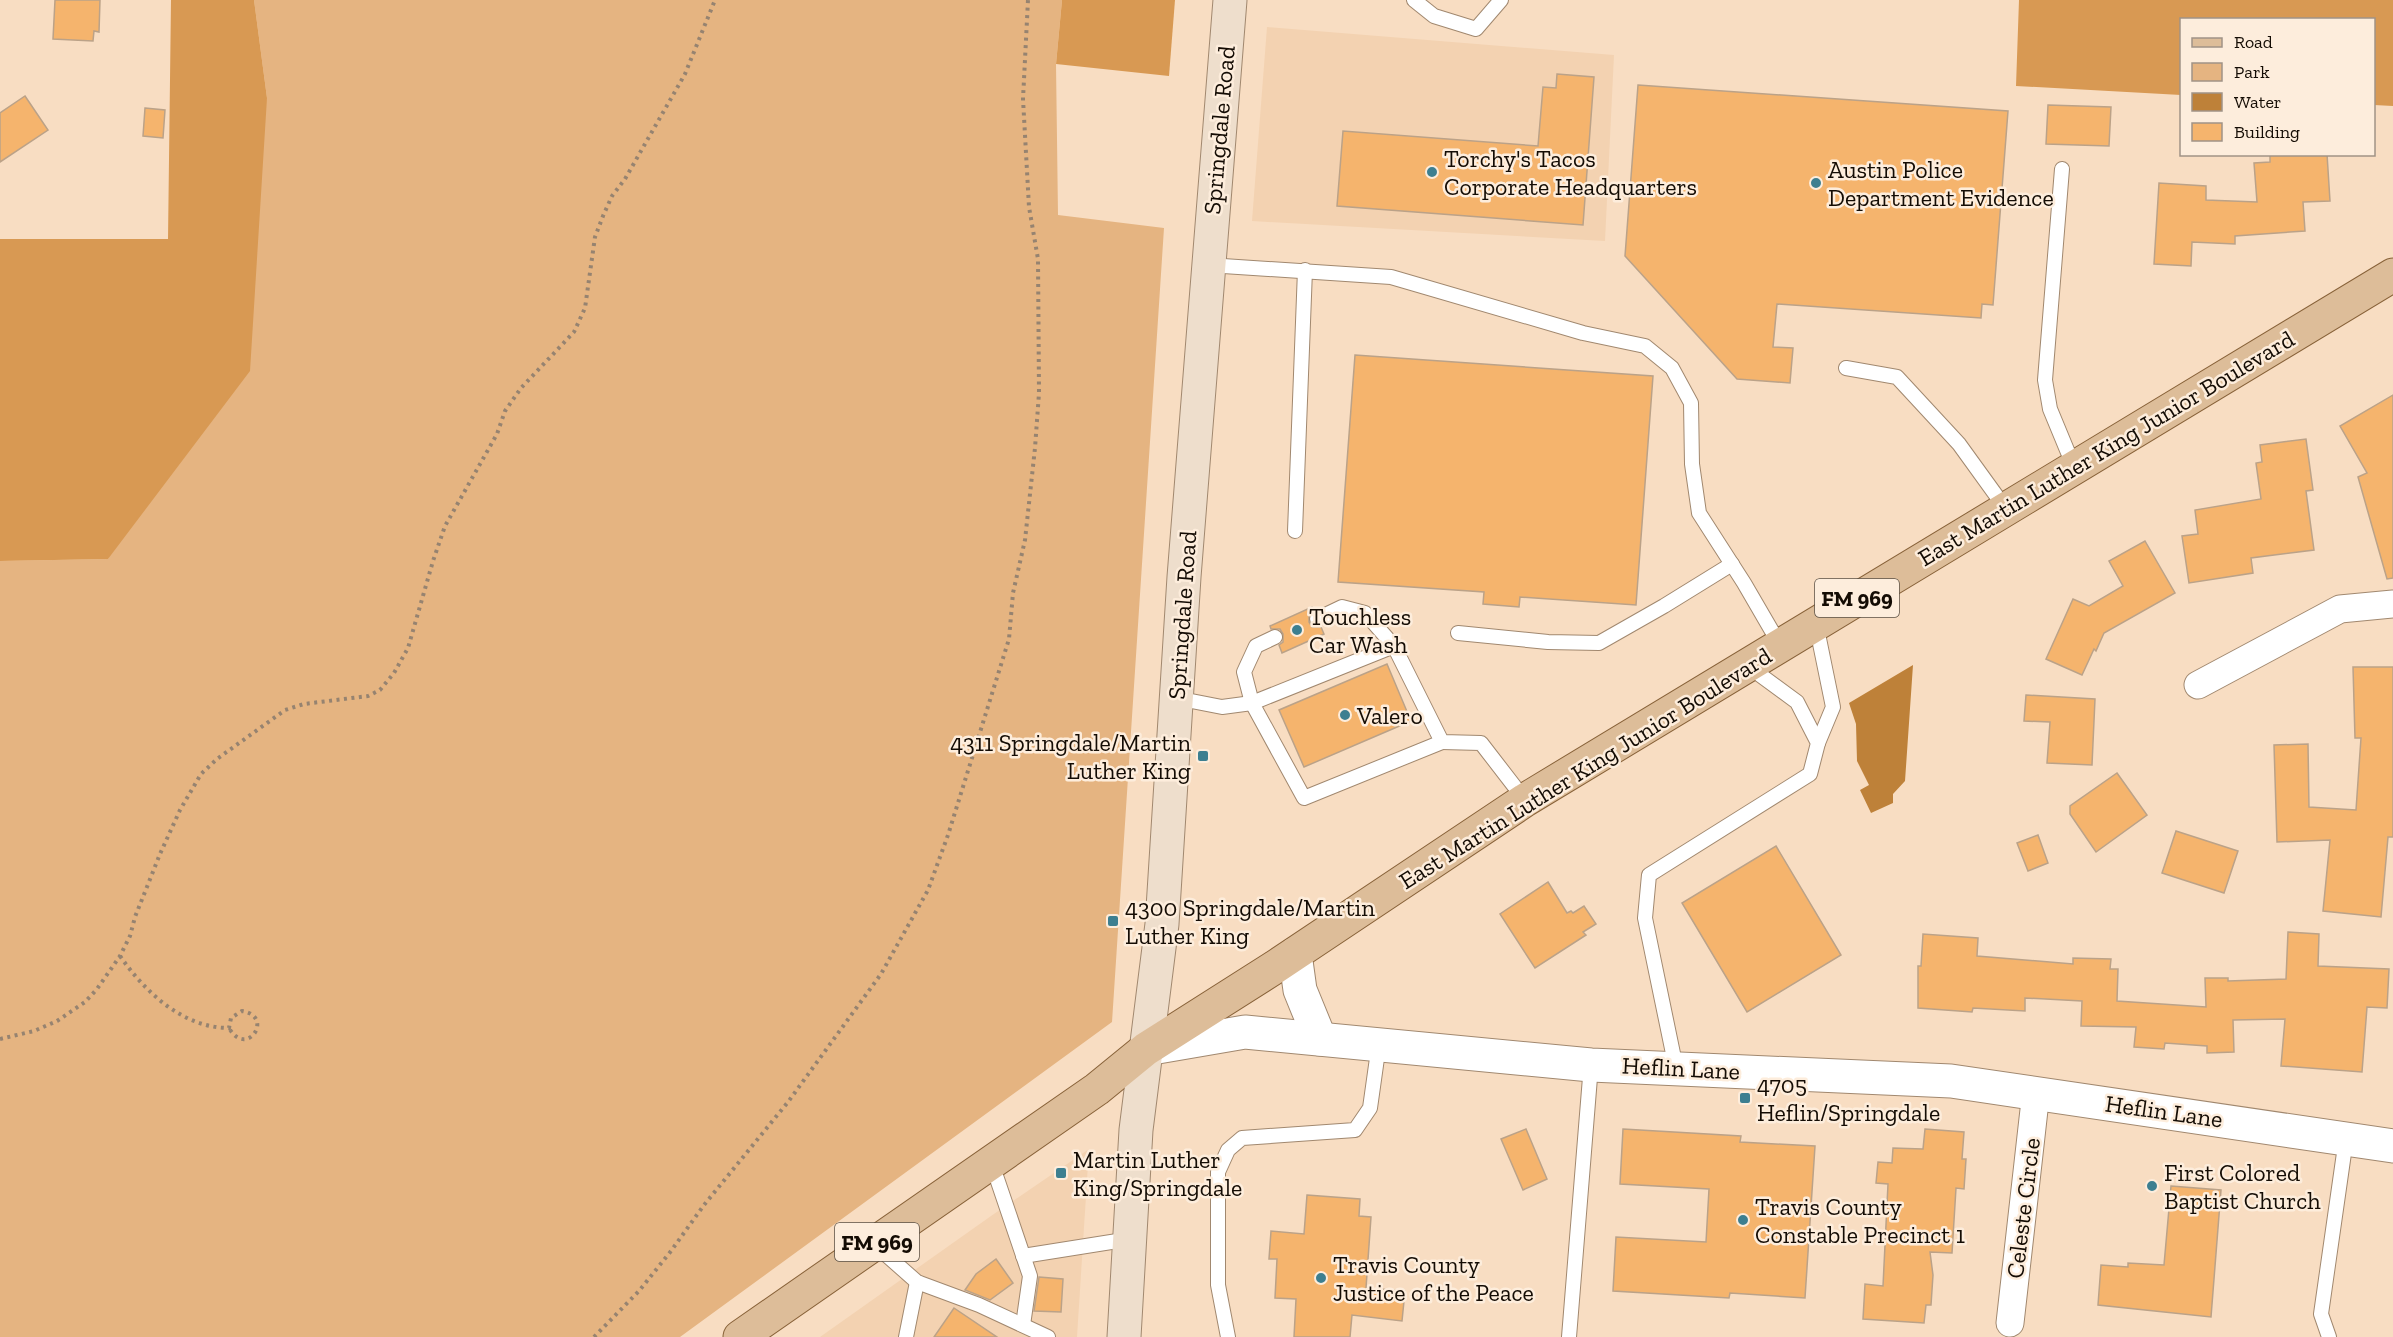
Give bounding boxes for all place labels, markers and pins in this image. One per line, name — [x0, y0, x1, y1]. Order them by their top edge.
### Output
place label: Torchy's Tacos Corporate Headquarters — [1444, 144, 1697, 201]
place label: Austin Police Department Evidence — [1828, 155, 2054, 212]
marker: Torchy's Tacos Corporate Headquarters — [1425, 165, 1439, 179]
marker: Austin Police Department Evidence — [1809, 176, 1823, 190]
place label: Touchless Car Wash — [1309, 602, 1411, 659]
marker: Touchless Car Wash — [1290, 623, 1304, 637]
place label: Valero — [1356, 701, 1423, 730]
marker: Valero — [1338, 708, 1352, 722]
place label: 4311 Springdale/Martin Luther King — [950, 728, 1191, 785]
marker: 4311 Springdale/Martin Luther King — [1196, 749, 1210, 763]
place label: 4300 Springdale/Martin Luther King — [1125, 893, 1375, 950]
marker: 4300 Springdale/Martin Luther King — [1106, 914, 1120, 928]
place label: 4705 Heflin/Springdale — [1757, 1070, 1940, 1127]
marker: 4705 Heflin/Springdale — [1738, 1091, 1752, 1105]
place label: Martin Luther King/Springdale — [1073, 1145, 1242, 1202]
place label: First Colored Baptist Church — [2164, 1158, 2321, 1215]
marker: Martin Luther King/Springdale — [1054, 1166, 1068, 1180]
marker: First Colored Baptist Church — [2145, 1179, 2159, 1193]
place label: Travis County Constable Precinct 1 — [1755, 1192, 1965, 1249]
marker: Travis County Constable Precinct 1 — [1736, 1213, 1750, 1227]
place label: Travis County Justice of the Peace — [1333, 1250, 1534, 1307]
marker: Travis County Justice of the Peace — [1314, 1271, 1328, 1285]

